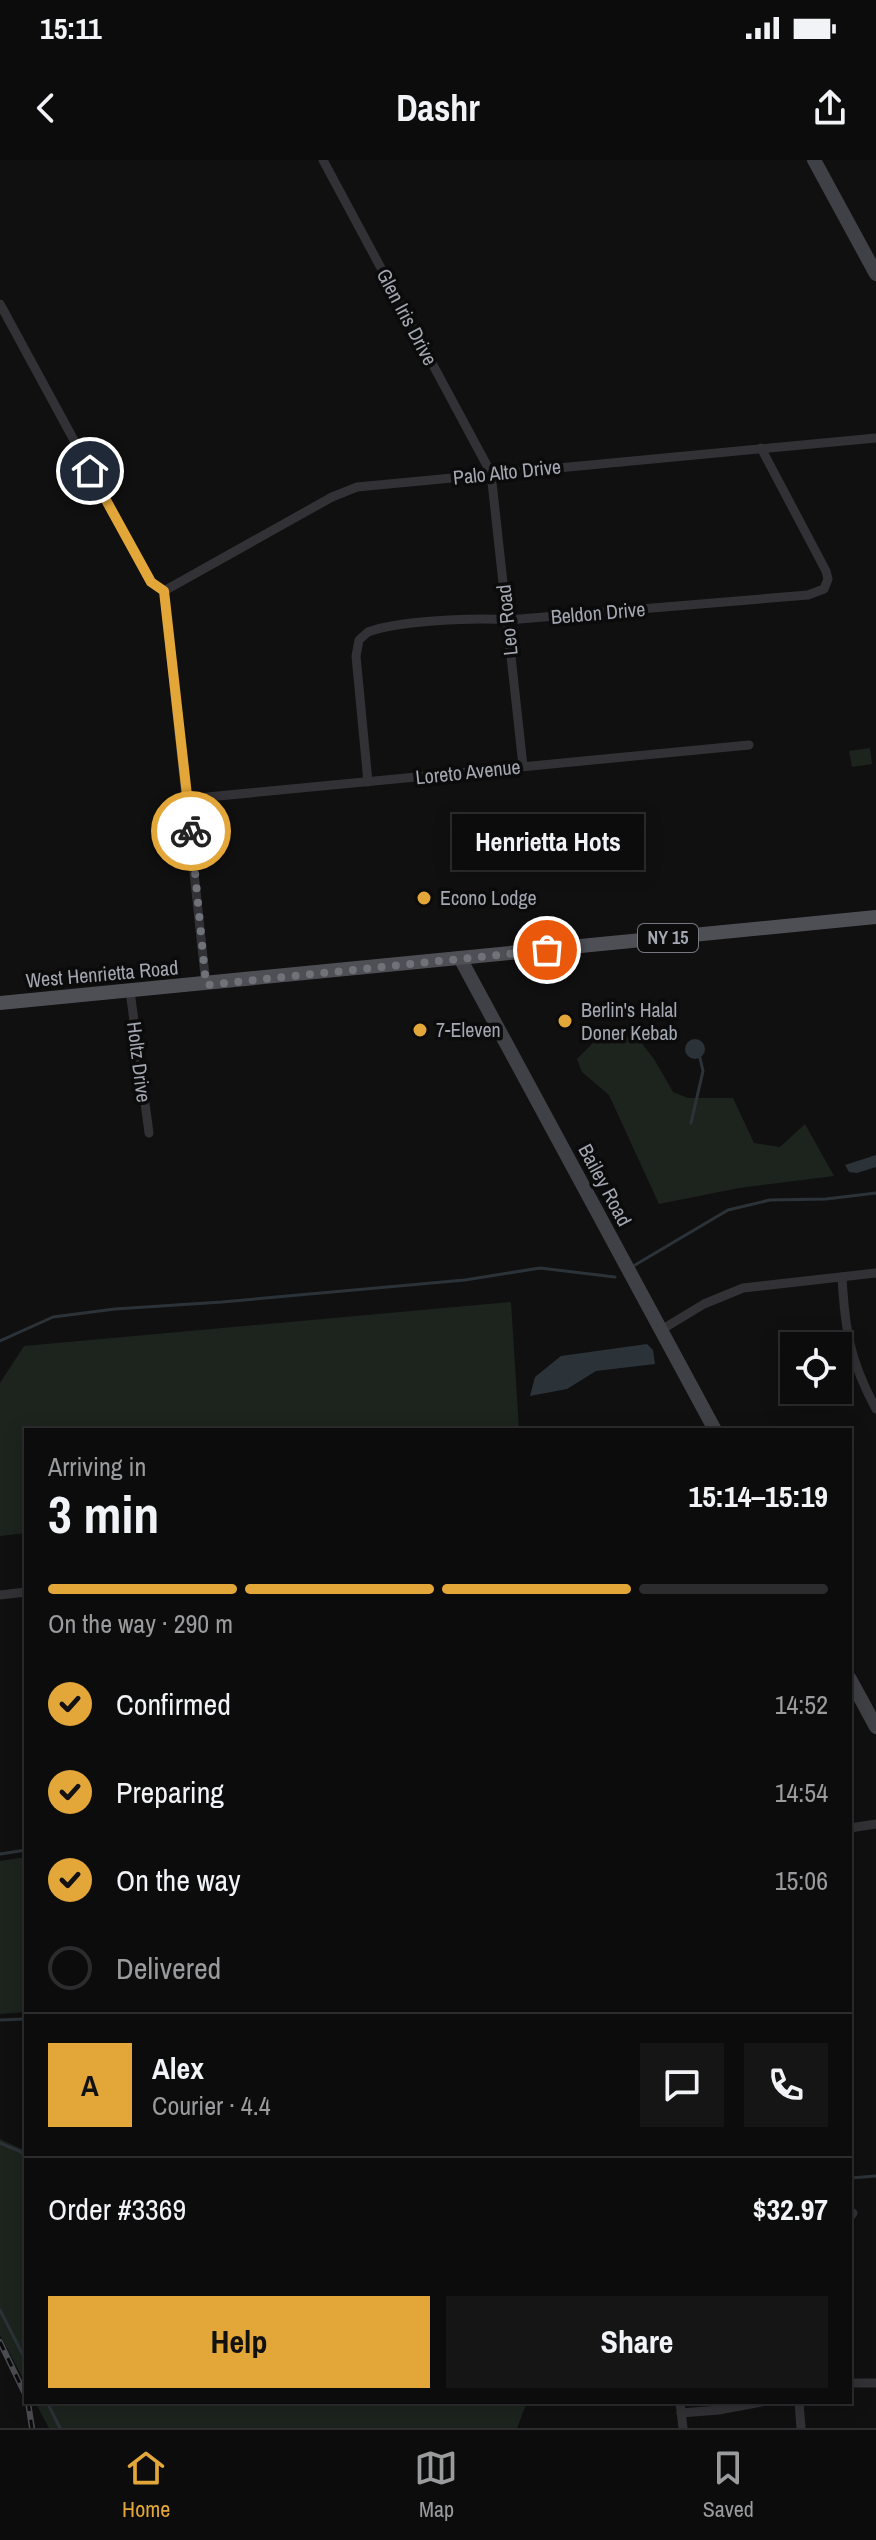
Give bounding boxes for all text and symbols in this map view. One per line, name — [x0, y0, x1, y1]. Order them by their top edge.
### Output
text: 15:11 — [40, 8, 102, 48]
text: Dashr — [396, 84, 480, 132]
icon: back — [24, 86, 68, 130]
icon: share — [808, 86, 852, 130]
street label: Glen Iris Drive — [371, 264, 444, 370]
pin — [56, 437, 124, 505]
icon: home — [68, 449, 112, 493]
street label: Palo Alto Drive — [452, 452, 562, 491]
street label: Leo Road — [489, 583, 524, 657]
street label: Beldon Drive — [550, 595, 646, 630]
street label: Loreto Avenue — [414, 753, 522, 790]
courier — [151, 791, 231, 871]
icon: bike — [169, 809, 213, 853]
callout: Henrietta Hots — [451, 814, 643, 870]
text: Henrietta Hots — [475, 824, 621, 859]
place label: Econo Lodge — [440, 884, 537, 911]
marker: Econo Lodge — [415, 889, 433, 907]
pin — [513, 916, 581, 984]
road number: NY 15 — [638, 924, 698, 952]
icon: bag — [525, 928, 569, 972]
street label: West Henrietta Road — [25, 953, 179, 994]
place label: Berlin's Halal Doner Kebab — [581, 996, 678, 1046]
marker: Berlin's Halal Doner Kebab — [556, 1012, 574, 1030]
place label: 7-Eleven — [436, 1016, 501, 1043]
street label: Holtz Drive — [121, 1020, 158, 1104]
marker: 7-Eleven — [411, 1021, 429, 1039]
street label: Bailey Road — [573, 1139, 638, 1231]
map controls — [780, 1332, 852, 1404]
button: locate — [780, 1332, 852, 1404]
text: Arriving in — [48, 1449, 146, 1484]
text: 15:14–15:19 — [689, 1476, 828, 1516]
text: 3 min — [48, 1479, 159, 1549]
text: On the way · 290 m — [48, 1606, 233, 1641]
icon: check — [48, 1682, 92, 1726]
text: Confirmed — [116, 1684, 231, 1724]
text: 14:52 — [775, 1687, 828, 1722]
icon: check — [48, 1770, 92, 1814]
text: Preparing — [116, 1772, 224, 1812]
text: 14:54 — [775, 1775, 828, 1810]
icon: check — [48, 1858, 92, 1902]
text: On the way — [116, 1860, 240, 1900]
text: 15:06 — [775, 1863, 828, 1898]
text: Delivered — [116, 1948, 221, 1988]
button: chat — [640, 2043, 724, 2127]
button: phone — [744, 2043, 828, 2127]
text: Alex — [152, 2048, 204, 2088]
text: A — [81, 2065, 99, 2105]
text: Courier · 4.4 — [152, 2088, 271, 2123]
text: Order #3369 — [48, 2189, 186, 2229]
text: $32.97 — [753, 2189, 828, 2229]
button: Help — [48, 2296, 430, 2388]
button: Share — [446, 2296, 828, 2388]
tab: Home — [122, 2446, 170, 2524]
tab: Map — [414, 2446, 458, 2524]
tab: Saved — [703, 2446, 754, 2524]

